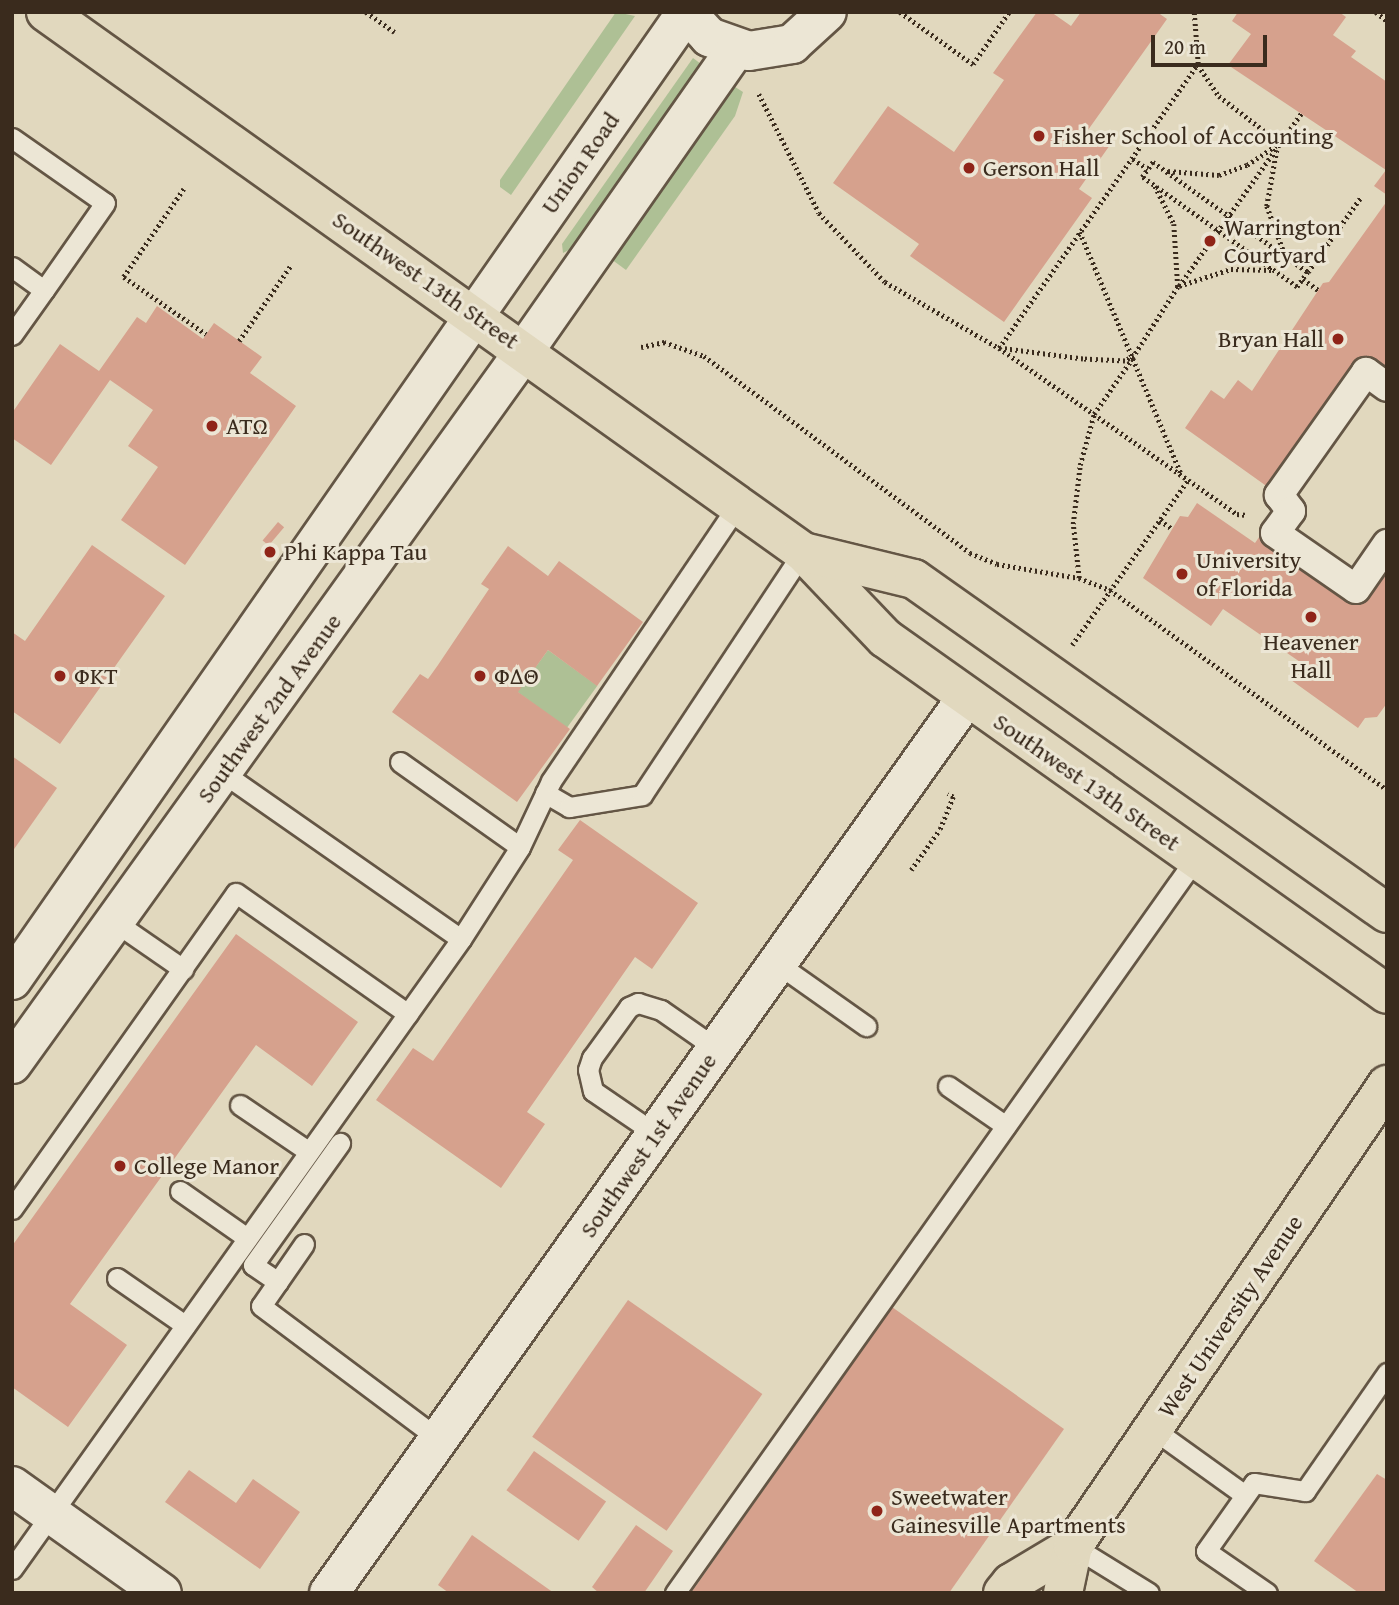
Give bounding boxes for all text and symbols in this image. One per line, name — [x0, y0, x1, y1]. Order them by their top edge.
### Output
scale bar — [1154, 21, 1270, 65]
text: 20 m — [1164, 31, 1206, 62]
street label: Union Road — [535, 107, 625, 219]
place label: Fisher School of Accounting — [1053, 122, 1333, 150]
marker: Fisher School of Accounting — [1031, 128, 1047, 144]
place label: Gerson Hall — [983, 154, 1100, 182]
marker: Gerson Hall — [961, 160, 977, 176]
street label: Southwest 13th Street — [327, 205, 525, 355]
place label: Warrington Courtyard — [1224, 213, 1341, 269]
marker: Warrington Courtyard — [1202, 233, 1218, 249]
place label: Bryan Hall — [1218, 325, 1324, 353]
marker: Bryan Hall — [1330, 331, 1346, 347]
place label: ΑΤΩ — [226, 412, 268, 440]
marker: ΑΤΩ — [204, 418, 220, 434]
place label: Phi Kappa Tau — [284, 538, 427, 566]
marker: Phi Kappa Tau — [262, 544, 278, 560]
place label: University of Florida — [1196, 546, 1301, 602]
marker: University of Florida — [1174, 566, 1190, 582]
street label: Southwest 2nd Avenue — [191, 608, 347, 808]
marker: Heavener Hall — [1303, 609, 1319, 625]
place label: Heavener Hall — [1263, 628, 1359, 684]
place label: ΦΚΤ — [74, 662, 118, 690]
place label: ΦΔΘ — [494, 662, 539, 690]
marker: ΦΚΤ — [52, 668, 68, 684]
marker: ΦΔΘ — [472, 668, 488, 684]
street label: Southwest 13th Street — [988, 707, 1186, 857]
street label: Southwest 1st Avenue — [574, 1047, 722, 1243]
place label: College Manor — [134, 1152, 279, 1180]
marker: College Manor — [112, 1158, 128, 1174]
street label: West University Avenue — [1151, 1209, 1309, 1423]
place label: Sweetwater Gainesville Apartments — [891, 1483, 1126, 1539]
marker: Sweetwater Gainesville Apartments — [869, 1503, 885, 1519]

